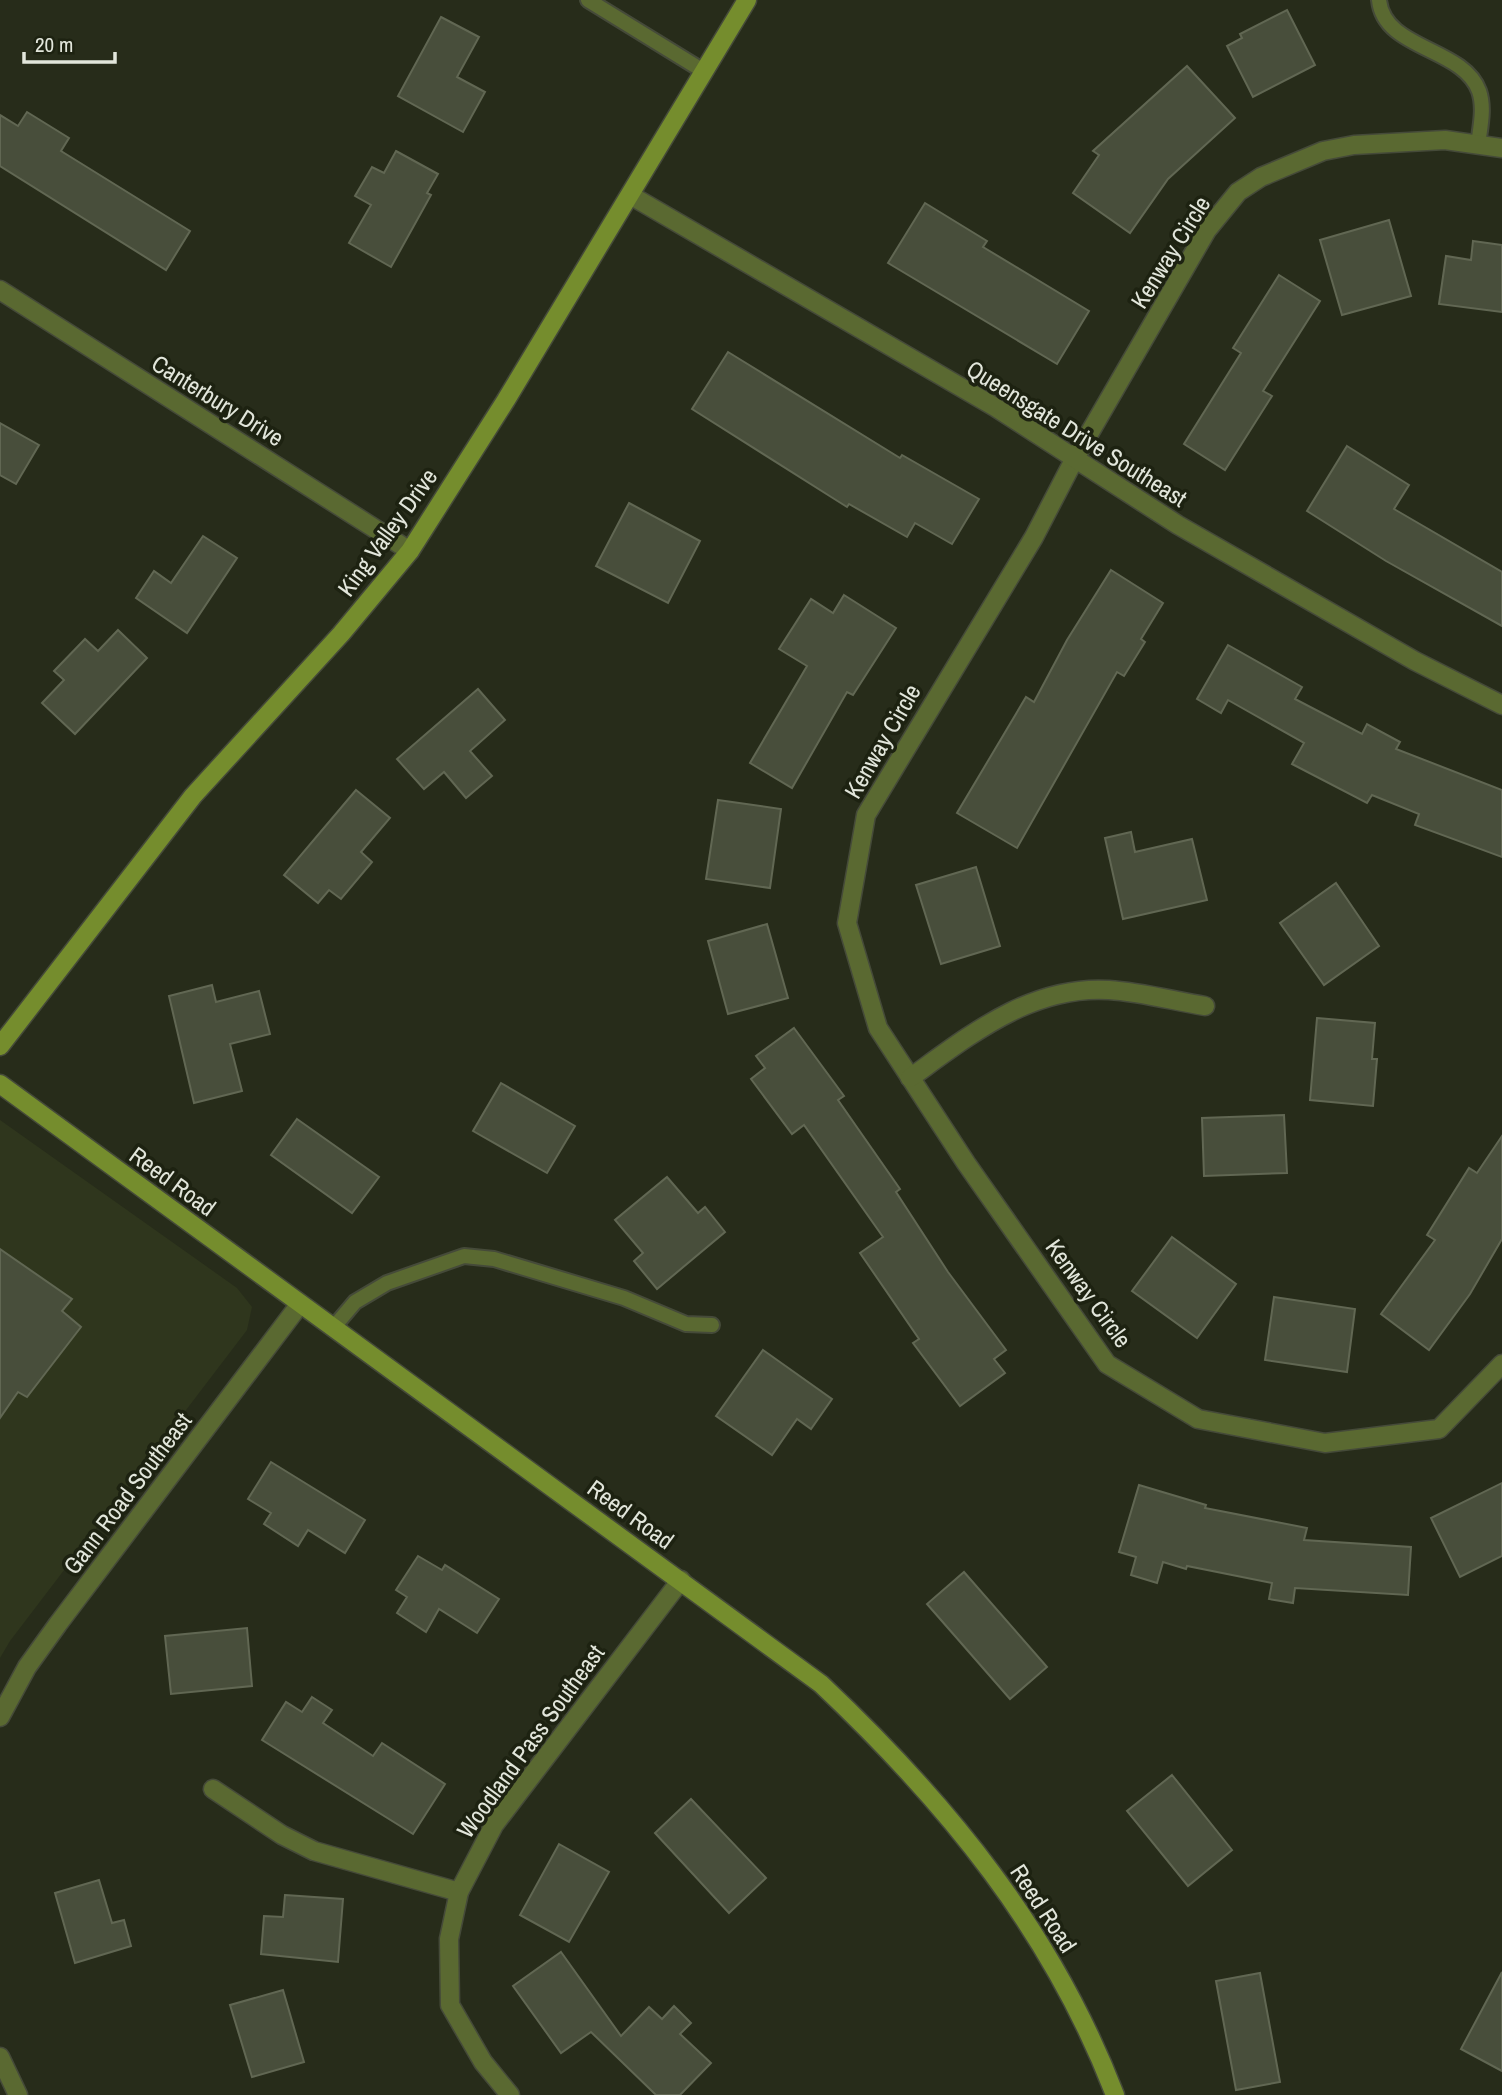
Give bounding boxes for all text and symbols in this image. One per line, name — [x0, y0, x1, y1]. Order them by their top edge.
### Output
scale bar — [24, 21, 116, 65]
text: 20 m — [35, 30, 73, 59]
street label: Kenway Circle — [1123, 190, 1217, 314]
street label: Canterbury Drive — [146, 347, 290, 453]
street label: Queensgate Drive Southeast — [961, 352, 1194, 514]
street label: King Valley Drive — [330, 462, 444, 602]
street label: Kenway Circle — [836, 678, 928, 804]
street label: Reed Road — [123, 1139, 223, 1223]
street label: Kenway Circle — [1039, 1232, 1139, 1354]
street label: Gann Road Southeast — [56, 1405, 199, 1580]
street label: Reed Road — [581, 1472, 681, 1556]
street label: Woodland Pass Southeast — [449, 1637, 611, 1844]
street label: Reed Road — [1003, 1858, 1085, 1958]

